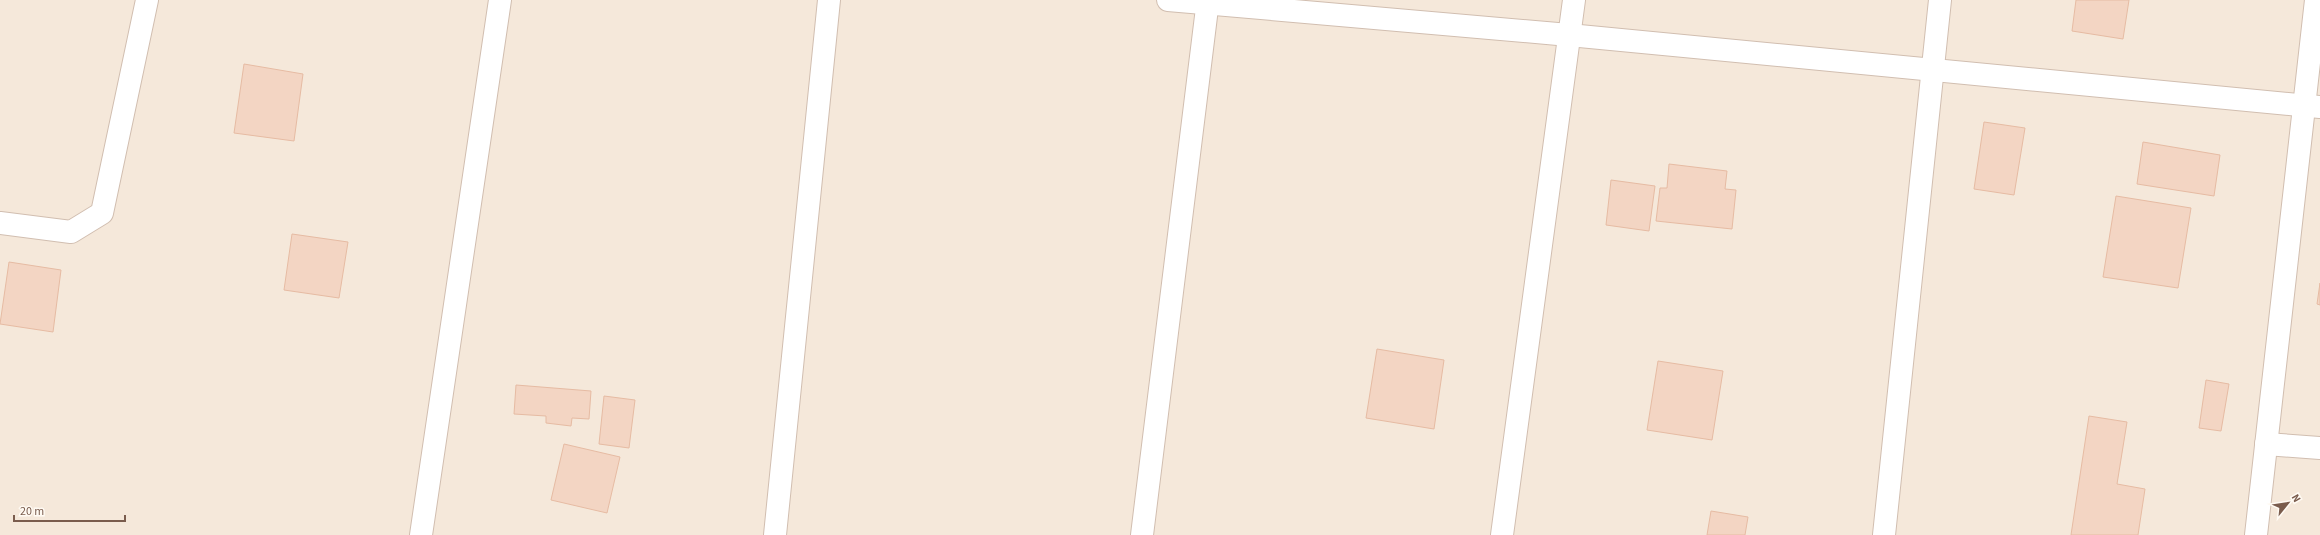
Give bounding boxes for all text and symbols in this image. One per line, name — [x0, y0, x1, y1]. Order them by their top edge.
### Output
north arrow — [2268, 483, 2308, 523]
text: N — [2288, 491, 2305, 505]
scale bar — [14, 497, 125, 523]
text: 20 m — [20, 503, 44, 520]

